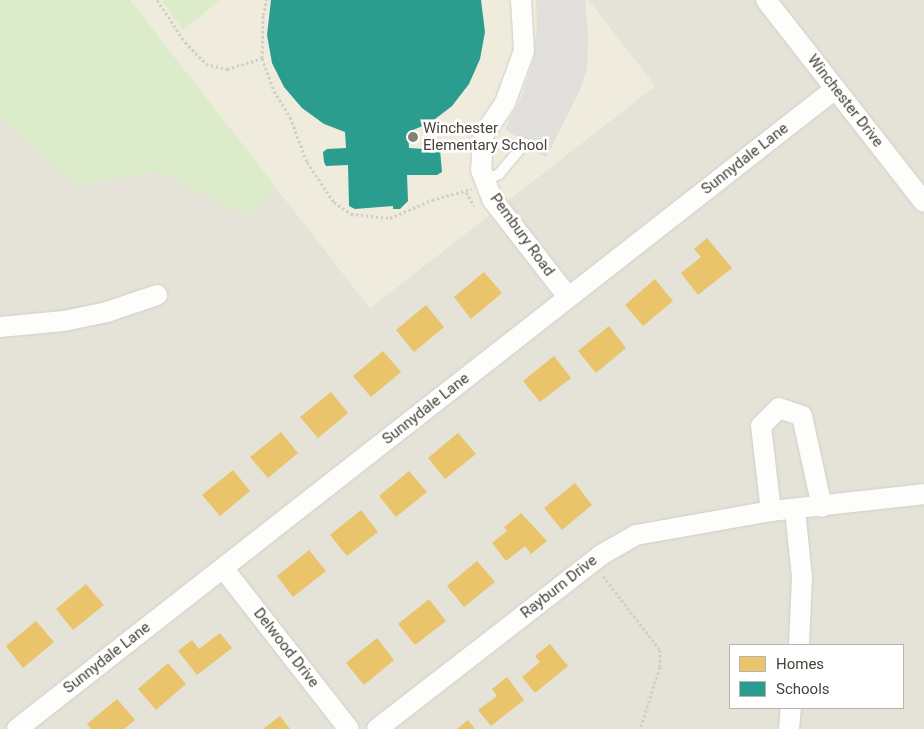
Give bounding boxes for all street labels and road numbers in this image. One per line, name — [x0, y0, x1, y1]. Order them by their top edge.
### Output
street label: Winchester Drive — [803, 51, 887, 151]
street label: Sunnydale Lane — [698, 120, 792, 198]
street label: Pembury Road — [486, 190, 558, 280]
street label: Sunnydale Lane — [379, 370, 473, 448]
street label: Rayburn Drive — [517, 552, 601, 622]
street label: Delwood Drive — [249, 605, 323, 691]
street label: Sunnydale Lane — [60, 619, 154, 697]

